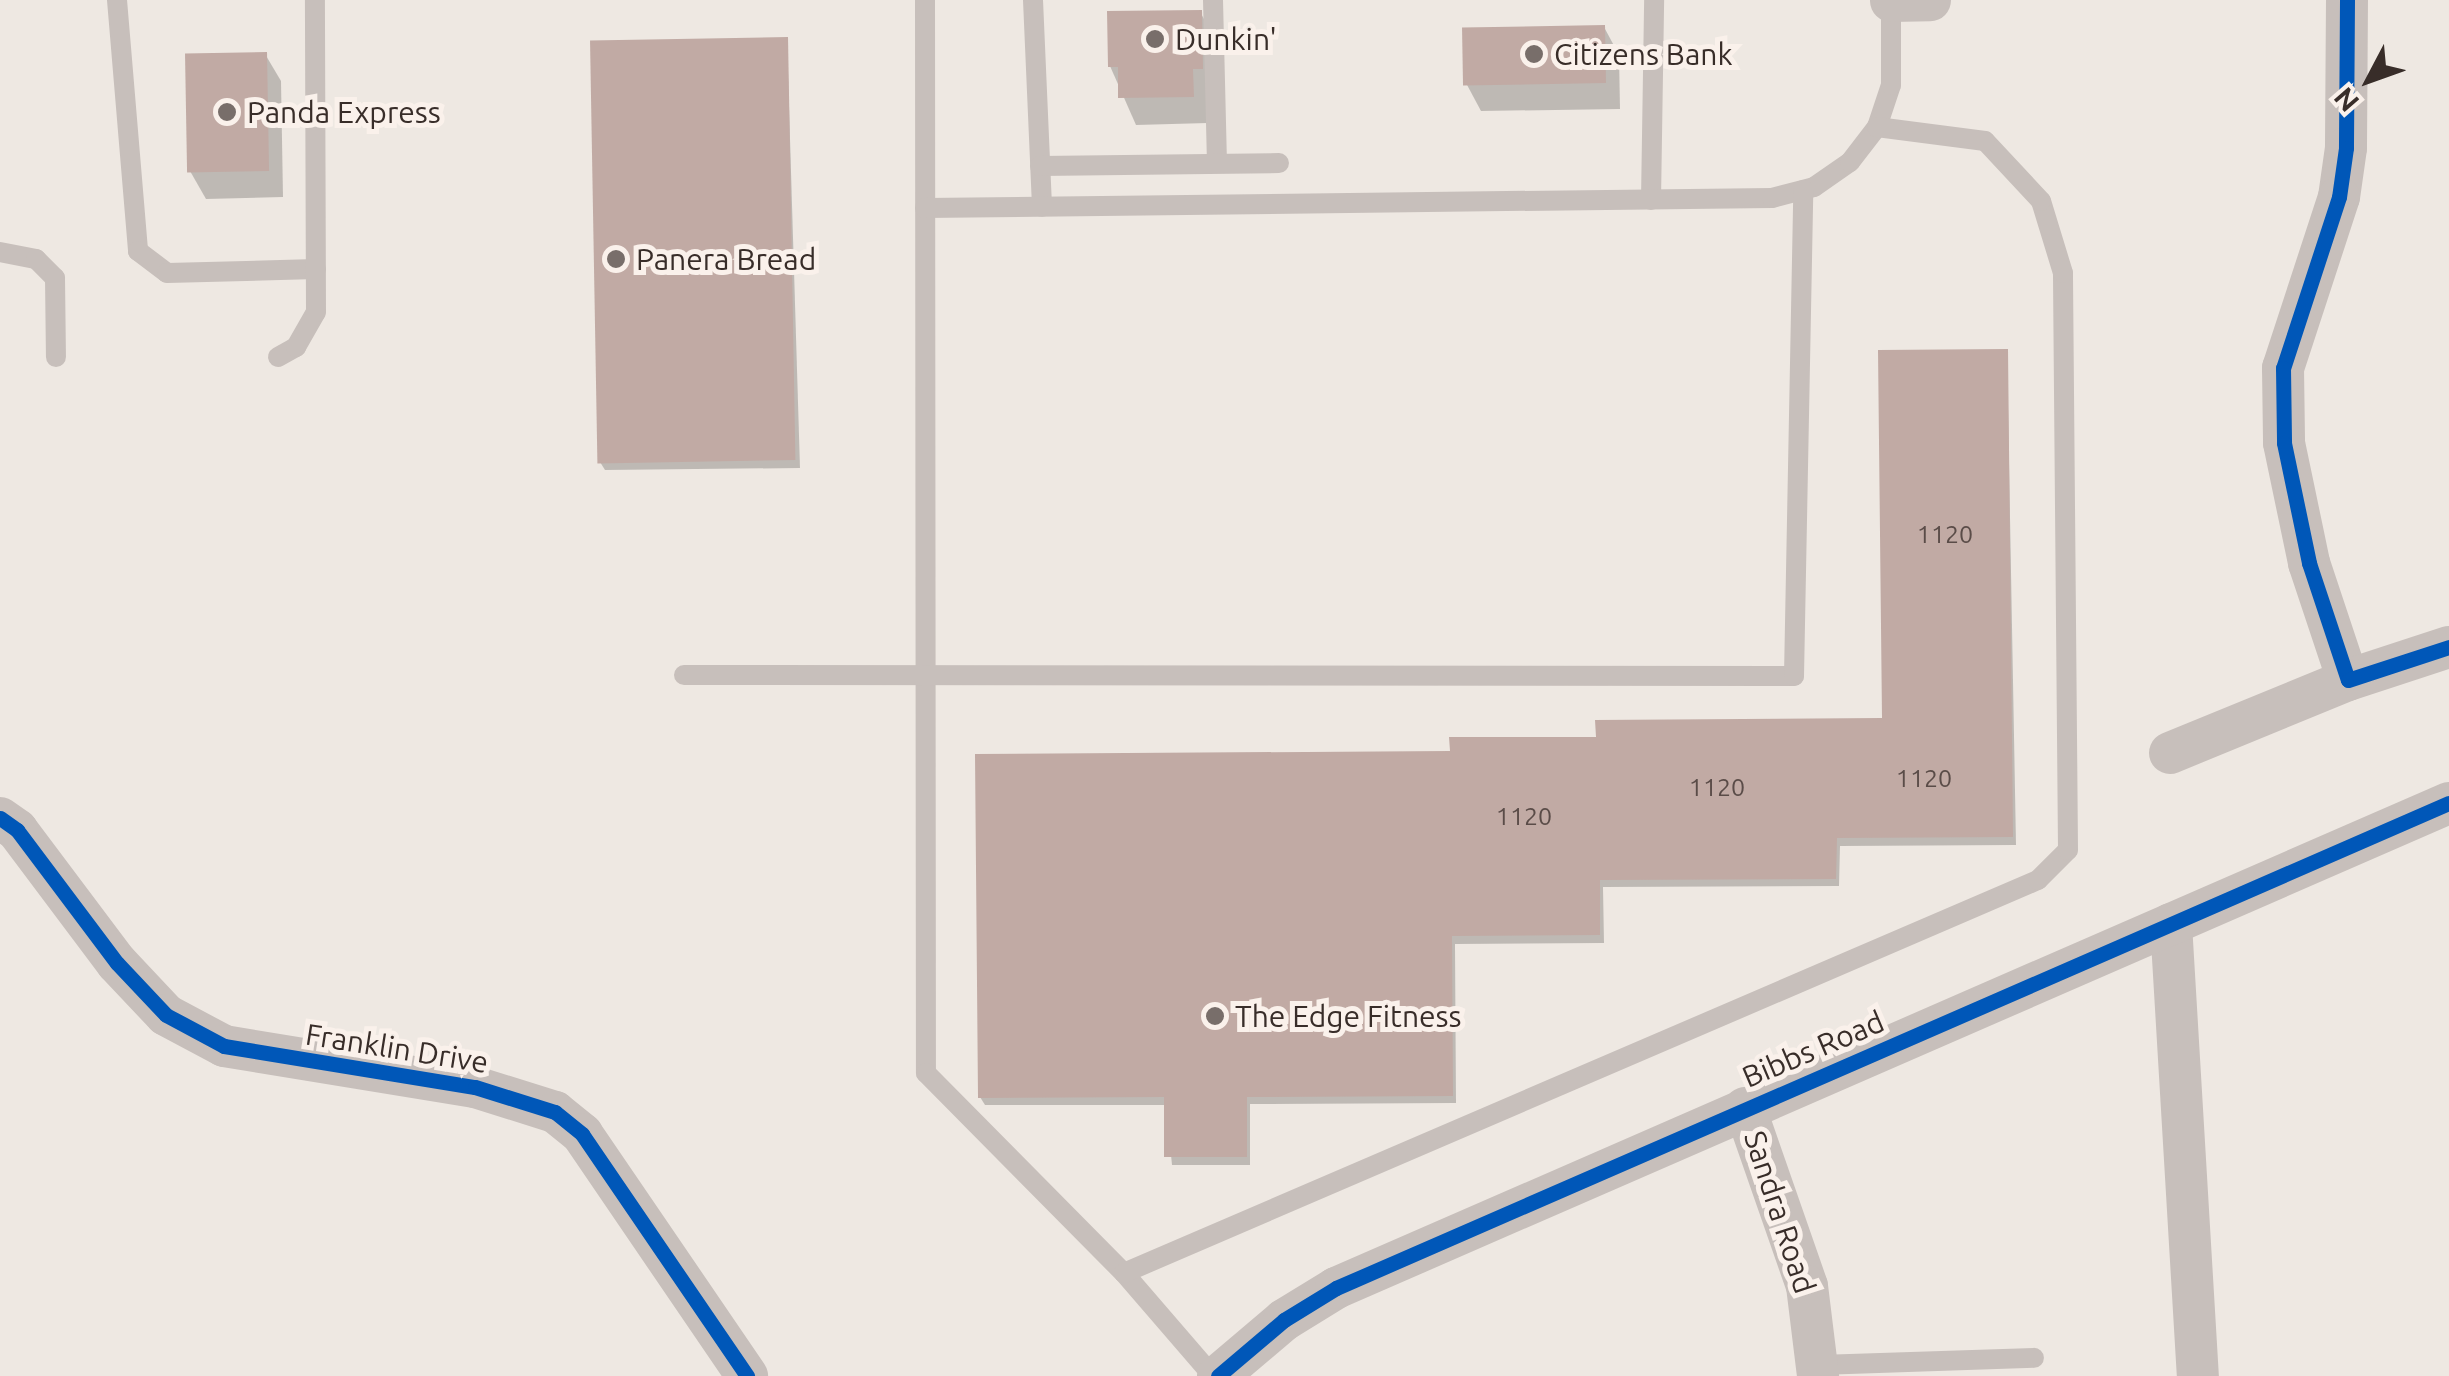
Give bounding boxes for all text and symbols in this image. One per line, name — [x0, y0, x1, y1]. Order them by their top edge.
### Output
place label: Dunkin' — [1175, 21, 1277, 57]
marker: Dunkin' — [1144, 28, 1166, 50]
north arrow — [2319, 30, 2419, 130]
place label: Citizens Bank — [1554, 36, 1733, 72]
marker: Citizens Bank — [1523, 43, 1545, 65]
text: N — [2327, 82, 2365, 118]
place label: Panda Express — [247, 94, 441, 130]
marker: Panda Express — [216, 101, 238, 123]
place label: Panera Bread — [636, 241, 816, 277]
marker: Panera Bread — [605, 248, 627, 270]
house number: 1120 — [1917, 519, 1973, 549]
house number: 1120 — [1896, 763, 1952, 793]
house number: 1120 — [1689, 772, 1745, 802]
house number: 1120 — [1496, 801, 1552, 831]
place label: The Edge Fitness — [1235, 998, 1462, 1034]
street label: Bibbs Road — [1737, 1003, 1889, 1095]
marker: The Edge Fitness — [1204, 1005, 1226, 1027]
street label: Franklin Drive — [303, 1016, 491, 1080]
street label: Sandra Road — [1737, 1126, 1823, 1298]

